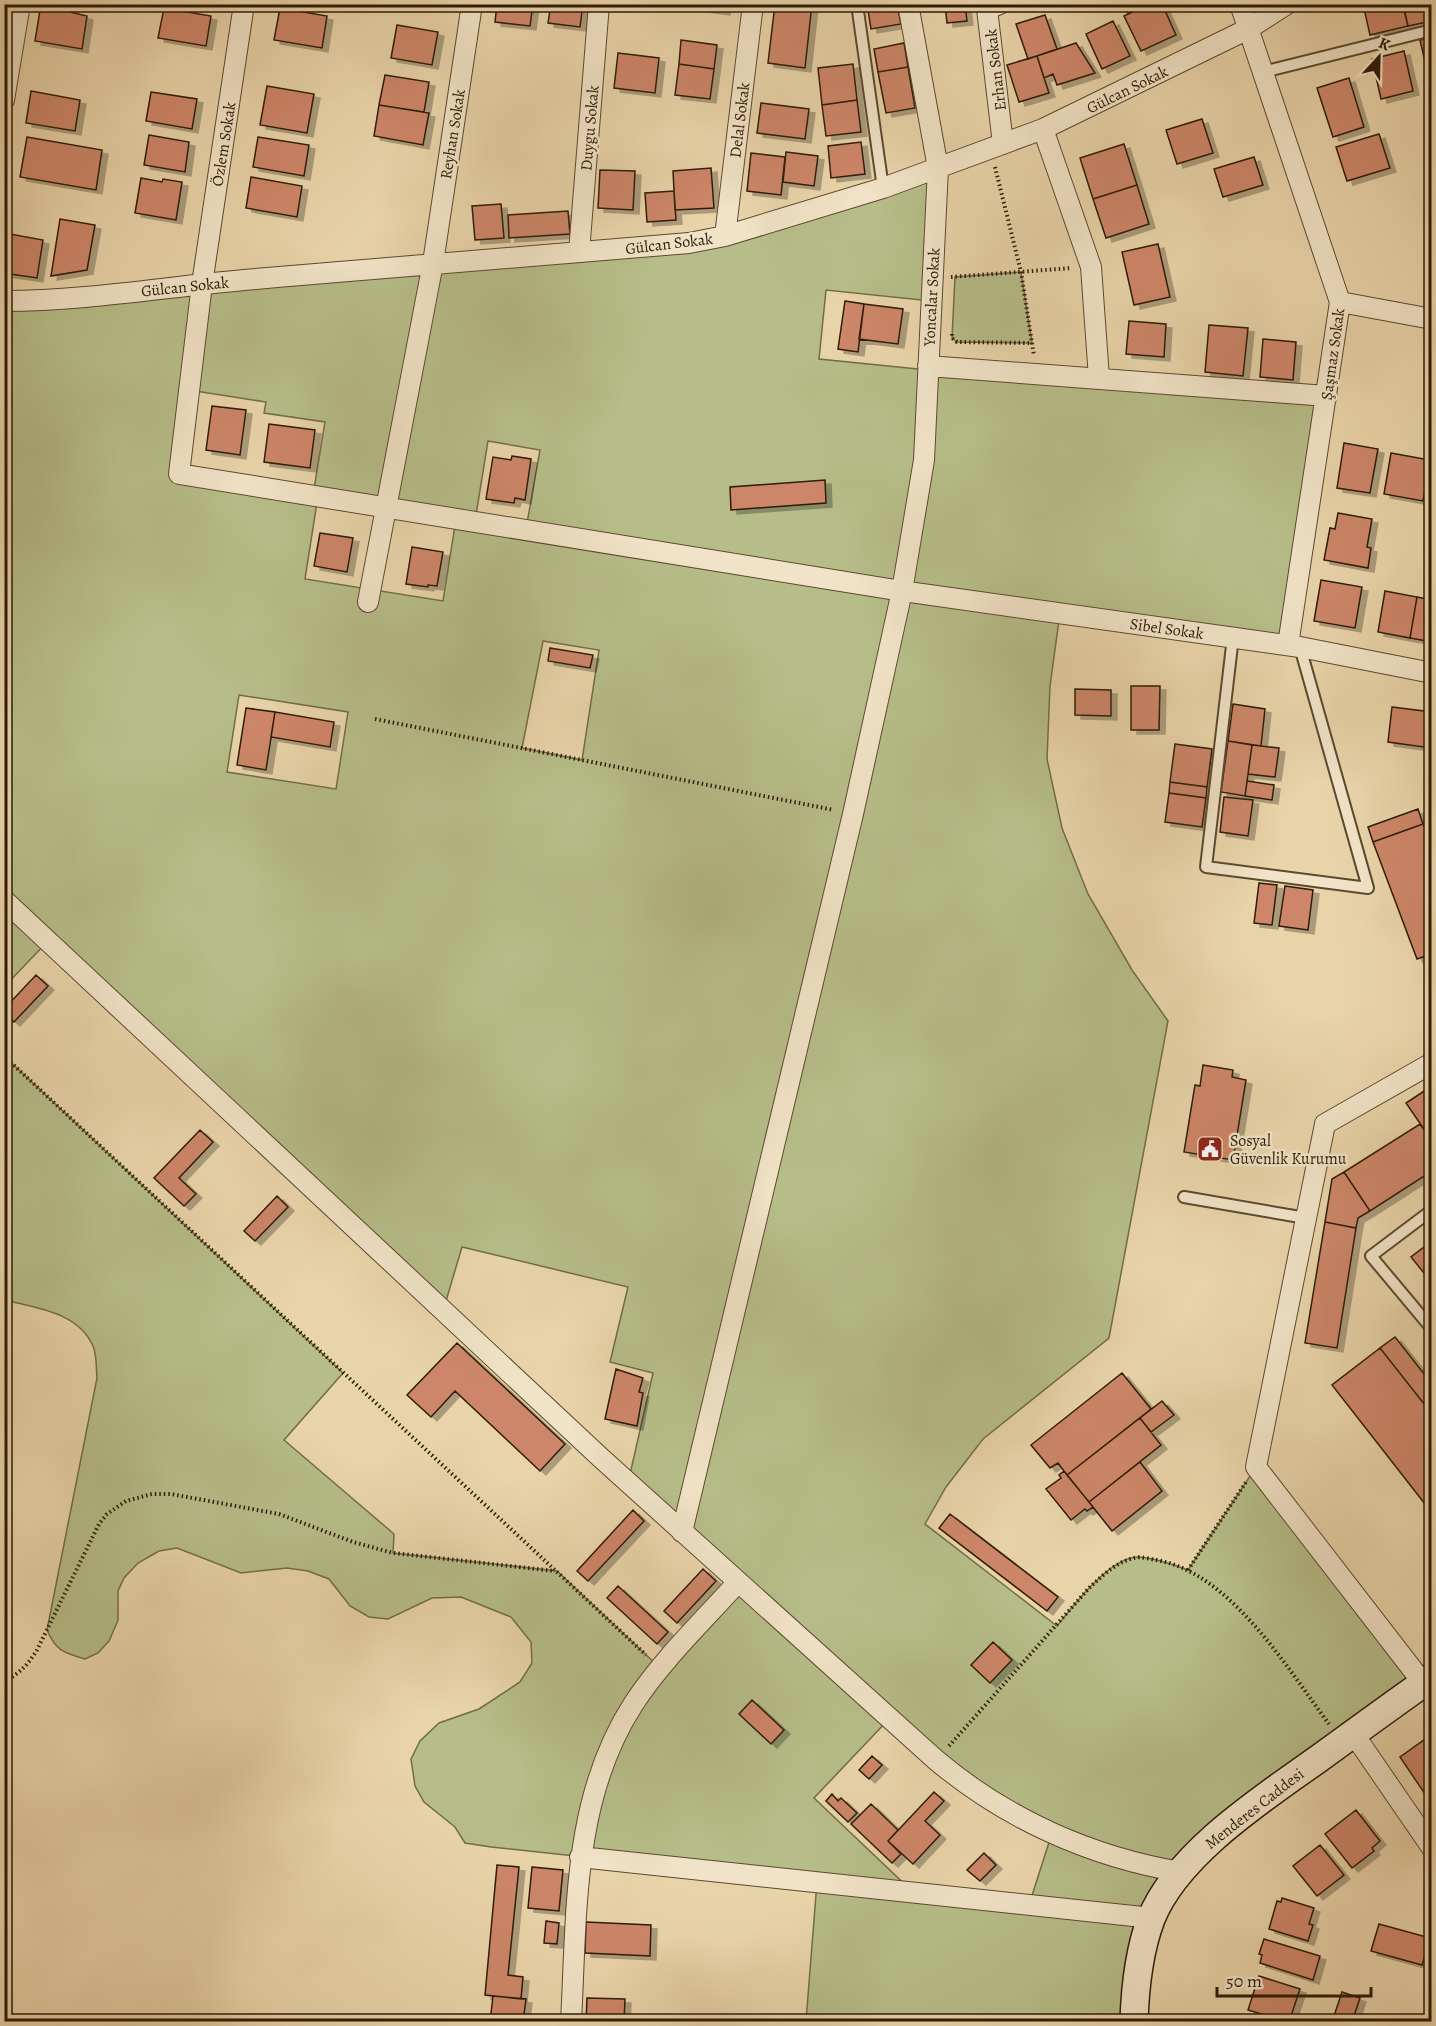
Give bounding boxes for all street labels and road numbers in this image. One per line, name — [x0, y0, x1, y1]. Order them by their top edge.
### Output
street label: Erhan Sokak — [980, 28, 1012, 112]
street label: Gülcan Sokak — [1083, 61, 1172, 119]
street label: Delal Sokak — [724, 81, 756, 159]
street label: Duygu Sokak — [575, 84, 605, 172]
street label: Reyhan Sokak — [435, 88, 471, 181]
street label: Özlem Sokak — [206, 100, 242, 188]
street label: Gülcan Sokak — [624, 228, 714, 260]
street label: Yoncalar Sokak — [918, 247, 946, 348]
street label: Gülcan Sokak — [140, 271, 230, 303]
street label: Şaşmaz Sokak — [1316, 307, 1350, 401]
street label: Sibel Sokak — [1129, 613, 1205, 645]
street label: Menderes Caddesi — [1200, 1763, 1309, 1855]

